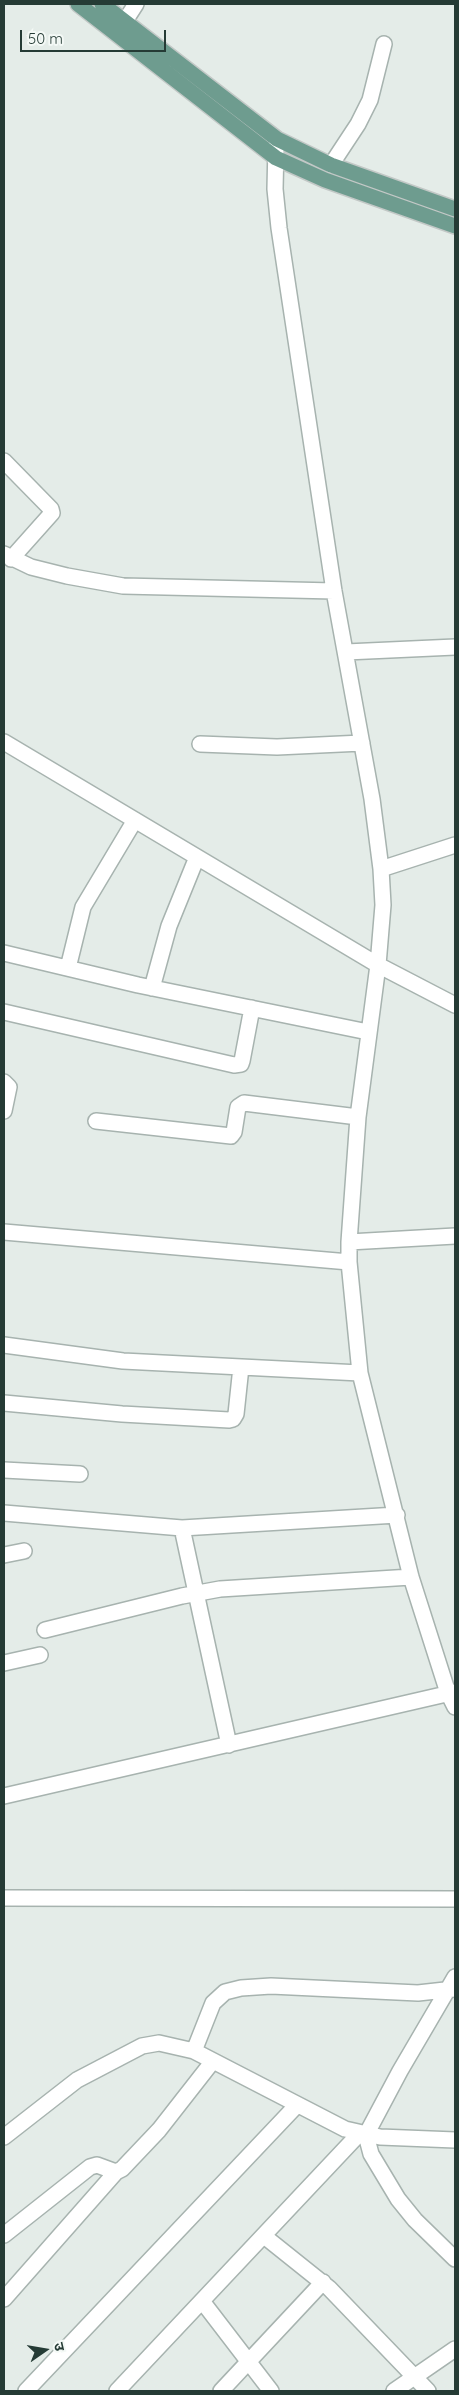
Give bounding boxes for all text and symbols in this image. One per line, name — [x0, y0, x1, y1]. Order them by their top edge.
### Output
scale bar — [22, 20, 169, 52]
text: 50 m — [28, 29, 63, 48]
north arrow — [20, 2325, 70, 2375]
text: उ — [50, 2341, 69, 2353]

